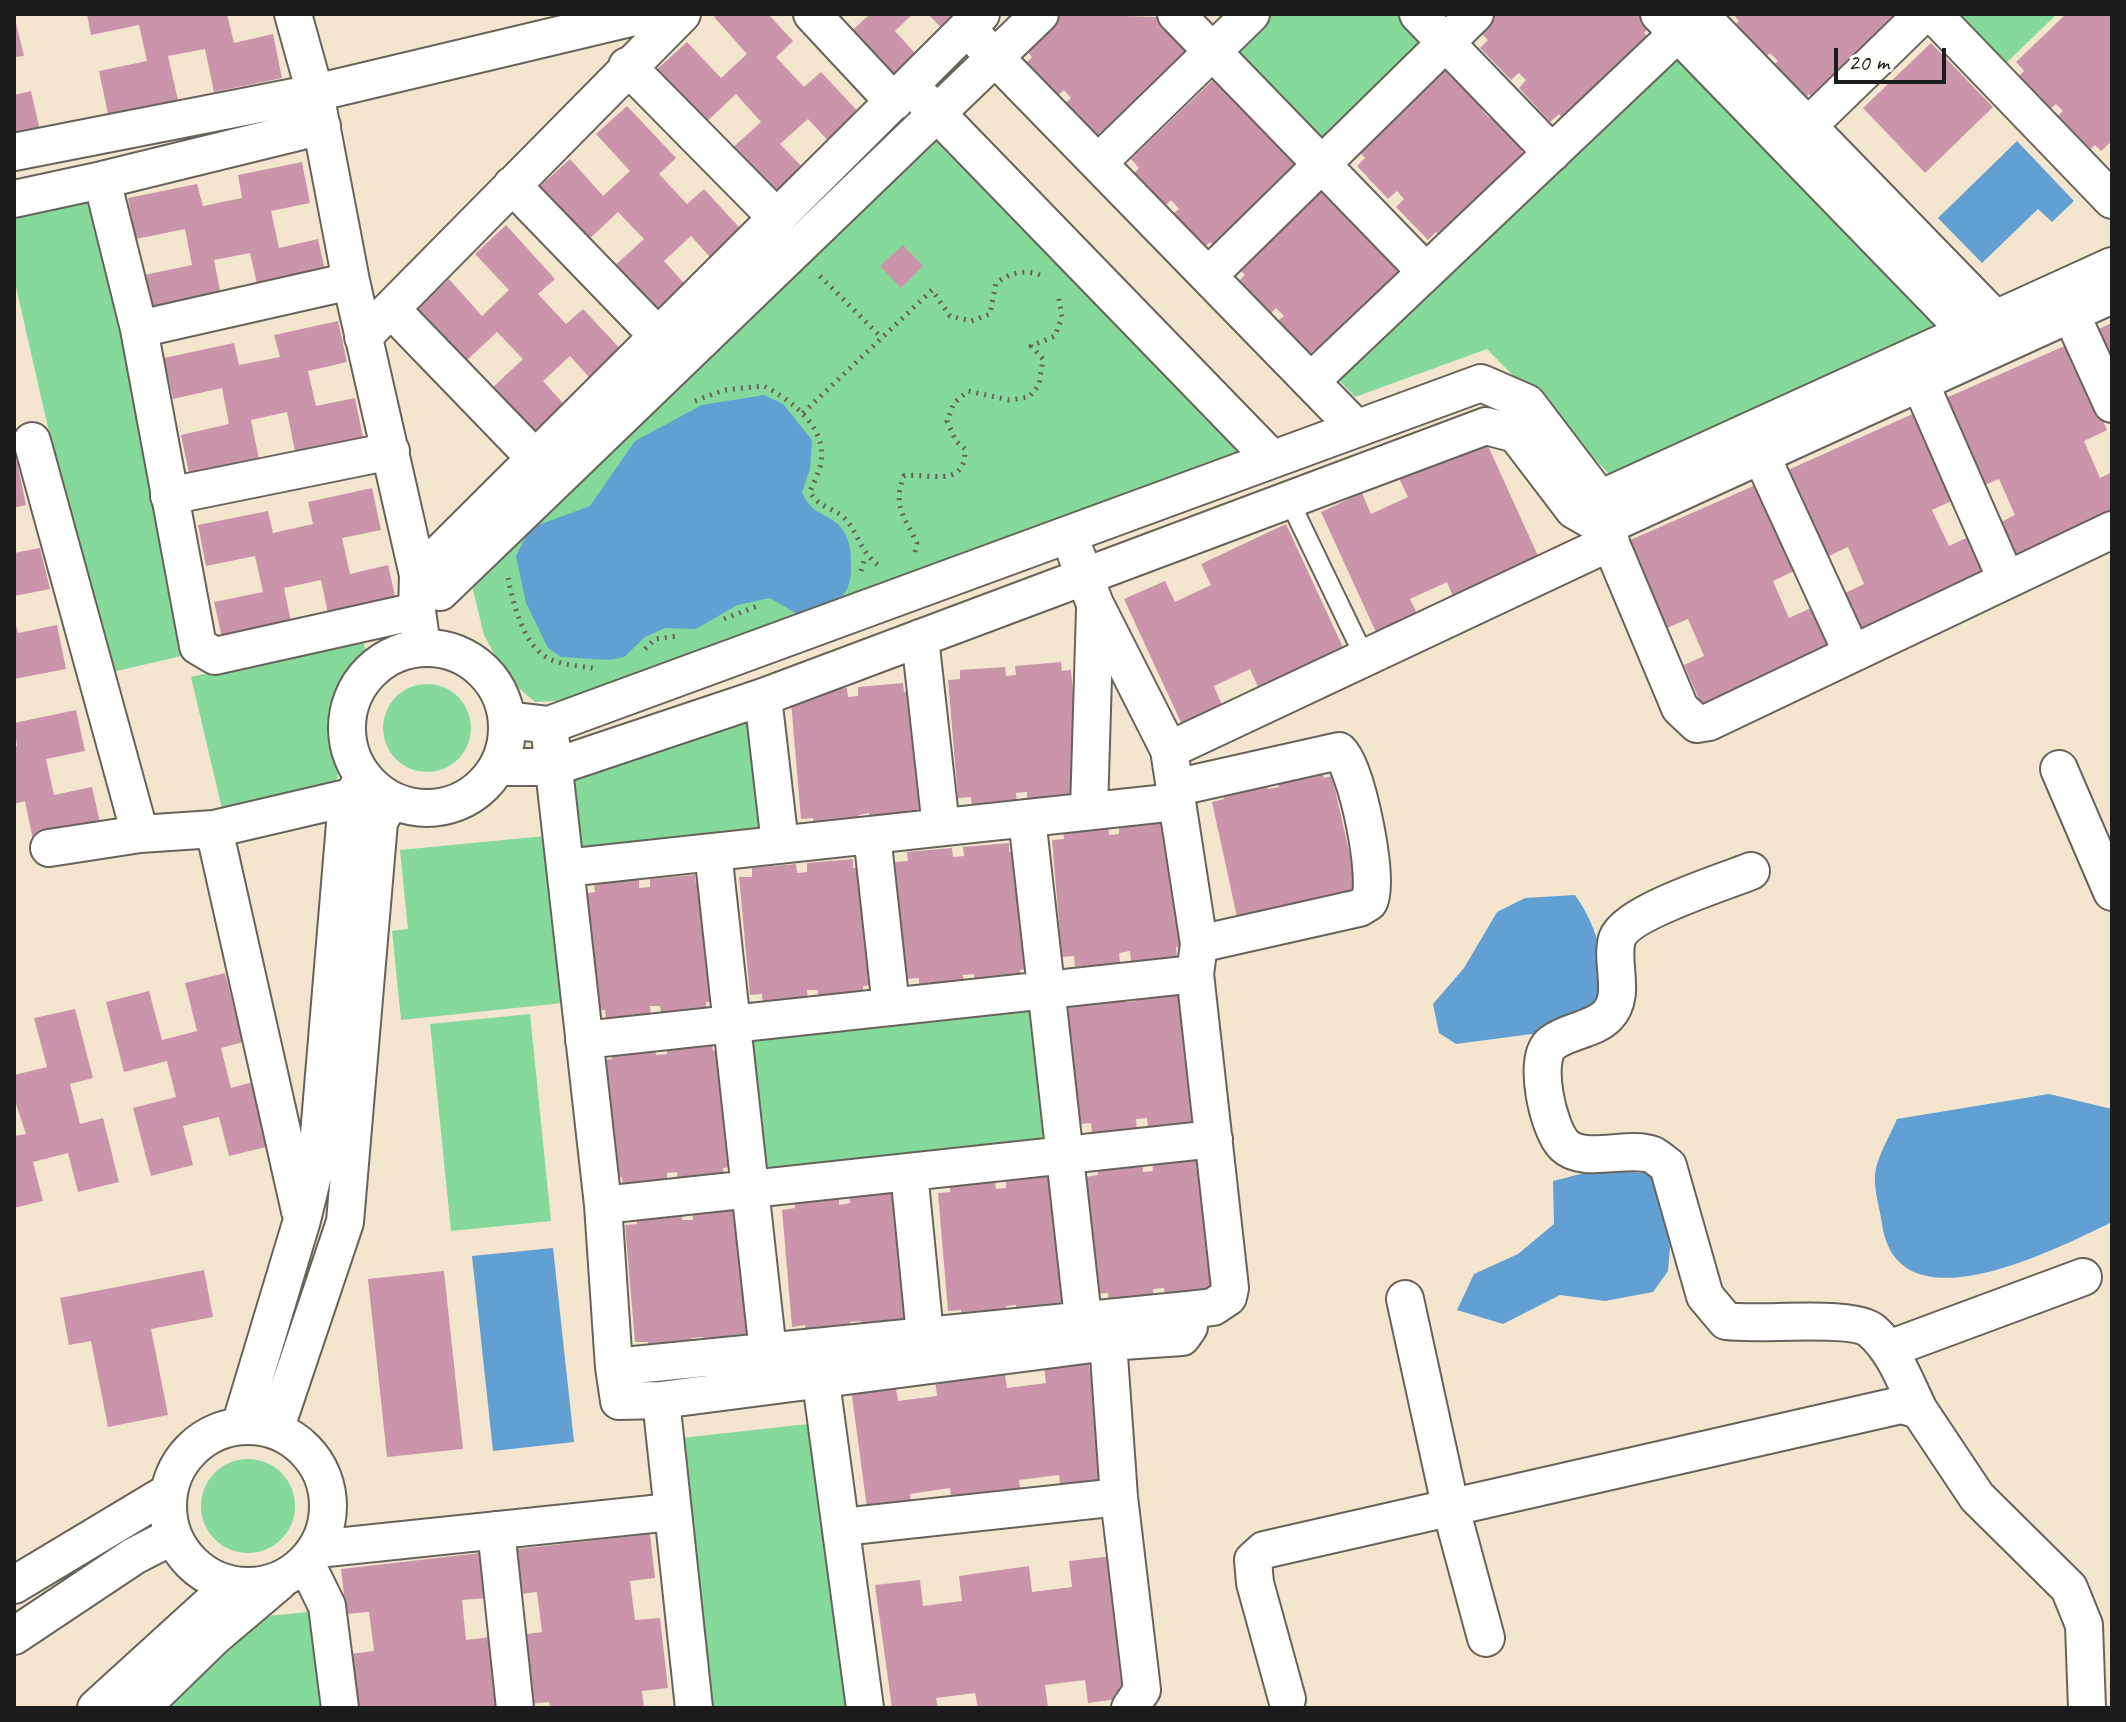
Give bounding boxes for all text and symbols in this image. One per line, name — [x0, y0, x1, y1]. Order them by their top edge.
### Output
scale bar — [1838, 32, 1950, 82]
text: 20 m — [1848, 47, 1889, 77]

